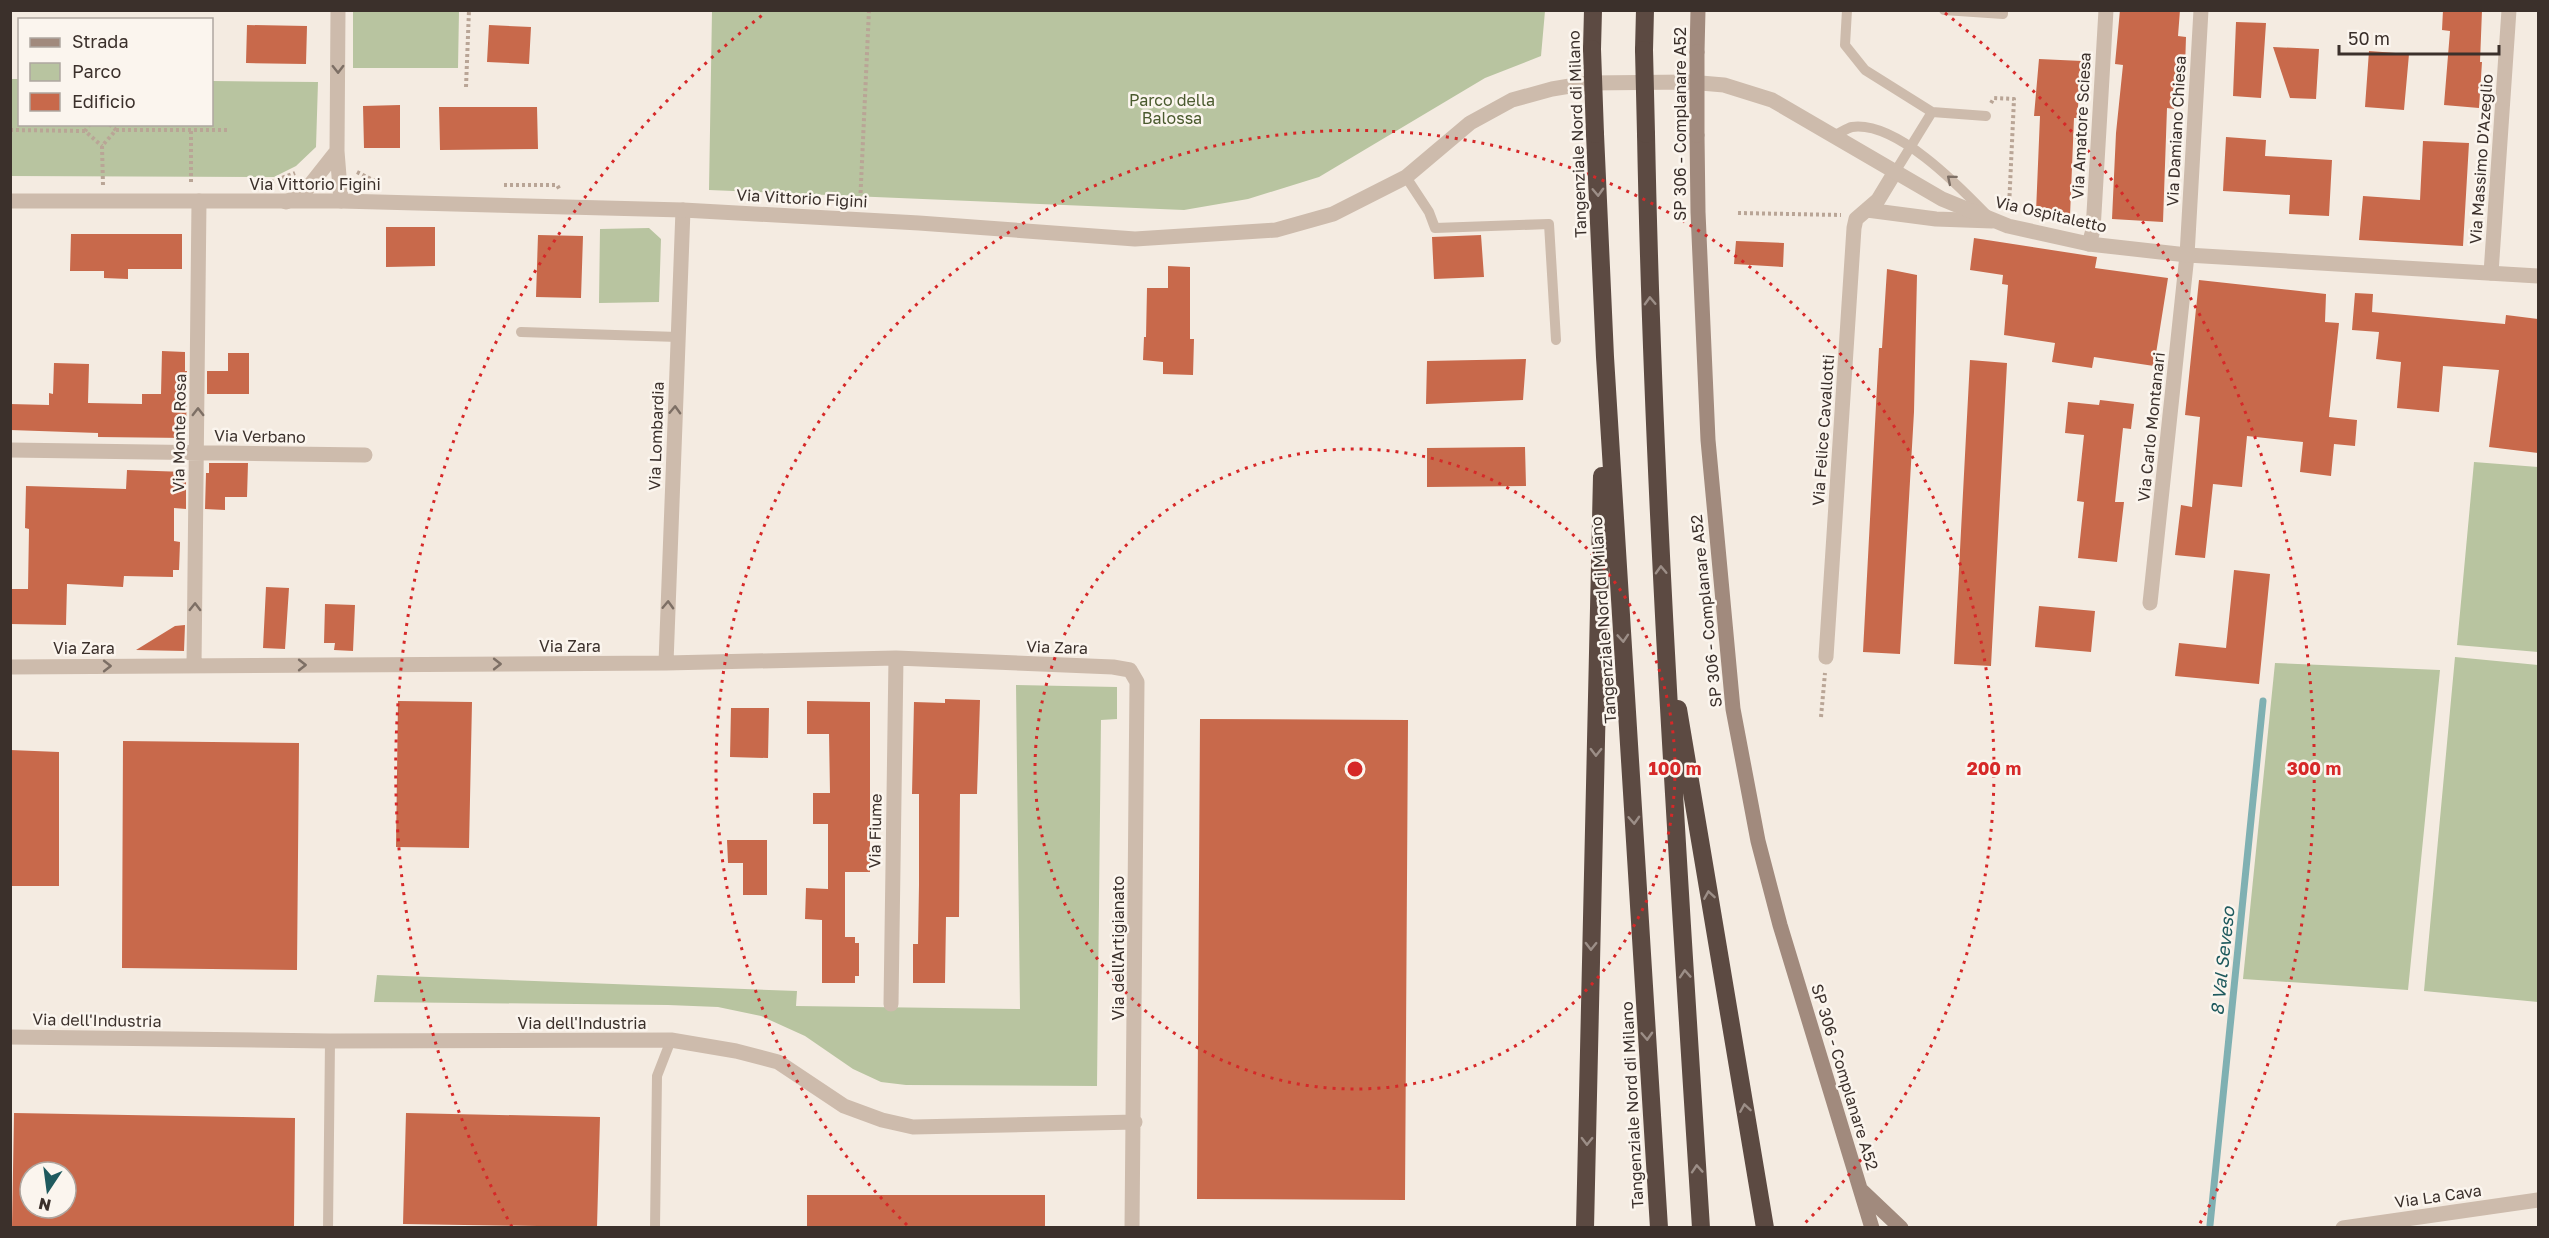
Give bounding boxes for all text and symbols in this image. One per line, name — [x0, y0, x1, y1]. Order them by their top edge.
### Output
legend — [18, 18, 213, 126]
scale bar — [2339, 18, 2500, 56]
street label: SP 306 - Complanare A52 — [1670, 27, 1690, 221]
text: 50 m — [2348, 27, 2390, 49]
text: Strada — [72, 30, 129, 52]
street label: Tangenziale Nord di Milano — [1563, 30, 1591, 238]
street label: Via Amatore Sciesa — [2067, 52, 2095, 200]
street label: Via Damiano Chiesa — [2162, 55, 2190, 207]
text: Parco — [72, 60, 121, 82]
one-way arrow — [332, 64, 345, 73]
street label: Via Massimo D'Azeglio — [2465, 73, 2497, 245]
text: Edificio — [72, 90, 136, 112]
park label: Parco della Balossa — [1129, 90, 1215, 128]
street label: Via Vittorio Figini — [249, 174, 381, 194]
one-way arrow — [1947, 176, 1958, 187]
street label: Via Vittorio Figini — [736, 185, 868, 211]
one-way arrow — [1591, 188, 1604, 197]
street label: Via Ospitaletto — [1993, 191, 2109, 237]
one-way arrow — [1643, 296, 1656, 305]
street label: Via Carlo Montanari — [2133, 351, 2169, 503]
street label: Via Felice Cavallotti — [1808, 354, 1838, 506]
street label: Via Monte Rosa — [168, 374, 190, 492]
street label: Via Lombardia — [644, 381, 668, 491]
one-way arrow — [669, 405, 682, 414]
one-way arrow — [192, 408, 204, 417]
street label: Via Verbano — [214, 425, 306, 447]
street label: SP 306 - Complanare A52 — [1686, 514, 1726, 708]
street label: Tangenziale Nord di Milano — [1586, 516, 1620, 724]
one-way arrow — [1654, 566, 1667, 575]
one-way arrow — [661, 600, 674, 609]
one-way arrow — [189, 603, 201, 612]
one-way arrow — [1617, 634, 1630, 643]
street label: Via Zara — [539, 636, 601, 656]
street label: Via Zara — [1026, 636, 1088, 658]
street label: Via Zara — [53, 638, 115, 658]
one-way arrow — [493, 658, 502, 670]
one-way arrow — [298, 659, 307, 671]
one-way arrow — [103, 660, 112, 672]
one-way arrow — [1590, 747, 1602, 756]
text: 100 m — [1649, 757, 1701, 779]
text: 200 m — [1967, 757, 2021, 779]
text: 300 m — [2287, 757, 2341, 779]
centre of rings — [1345, 759, 1365, 779]
street label: Via Fiume — [864, 793, 886, 869]
one-way arrow — [1628, 816, 1641, 825]
street label: Via dell'Artigianato — [1108, 876, 1128, 1020]
one-way arrow — [1704, 890, 1716, 899]
water label: 8 Val Seveso — [2205, 904, 2239, 1016]
one-way arrow — [1585, 942, 1598, 951]
one-way arrow — [1679, 970, 1692, 979]
street label: SP 306 - Complanare A52 — [1807, 981, 1883, 1173]
street label: Tangenziale Nord di Milano — [1617, 1001, 1647, 1209]
street label: Via dell'Industria — [32, 1009, 162, 1031]
street label: Via dell'Industria — [517, 1013, 647, 1033]
one-way arrow — [1641, 1031, 1654, 1040]
one-way arrow — [1739, 1103, 1752, 1113]
one-way arrow — [1581, 1137, 1593, 1146]
north arrow — [18, 1160, 78, 1220]
one-way arrow — [1691, 1165, 1704, 1174]
street label: Via La Cava — [2393, 1180, 2483, 1212]
text: N — [36, 1194, 53, 1216]

